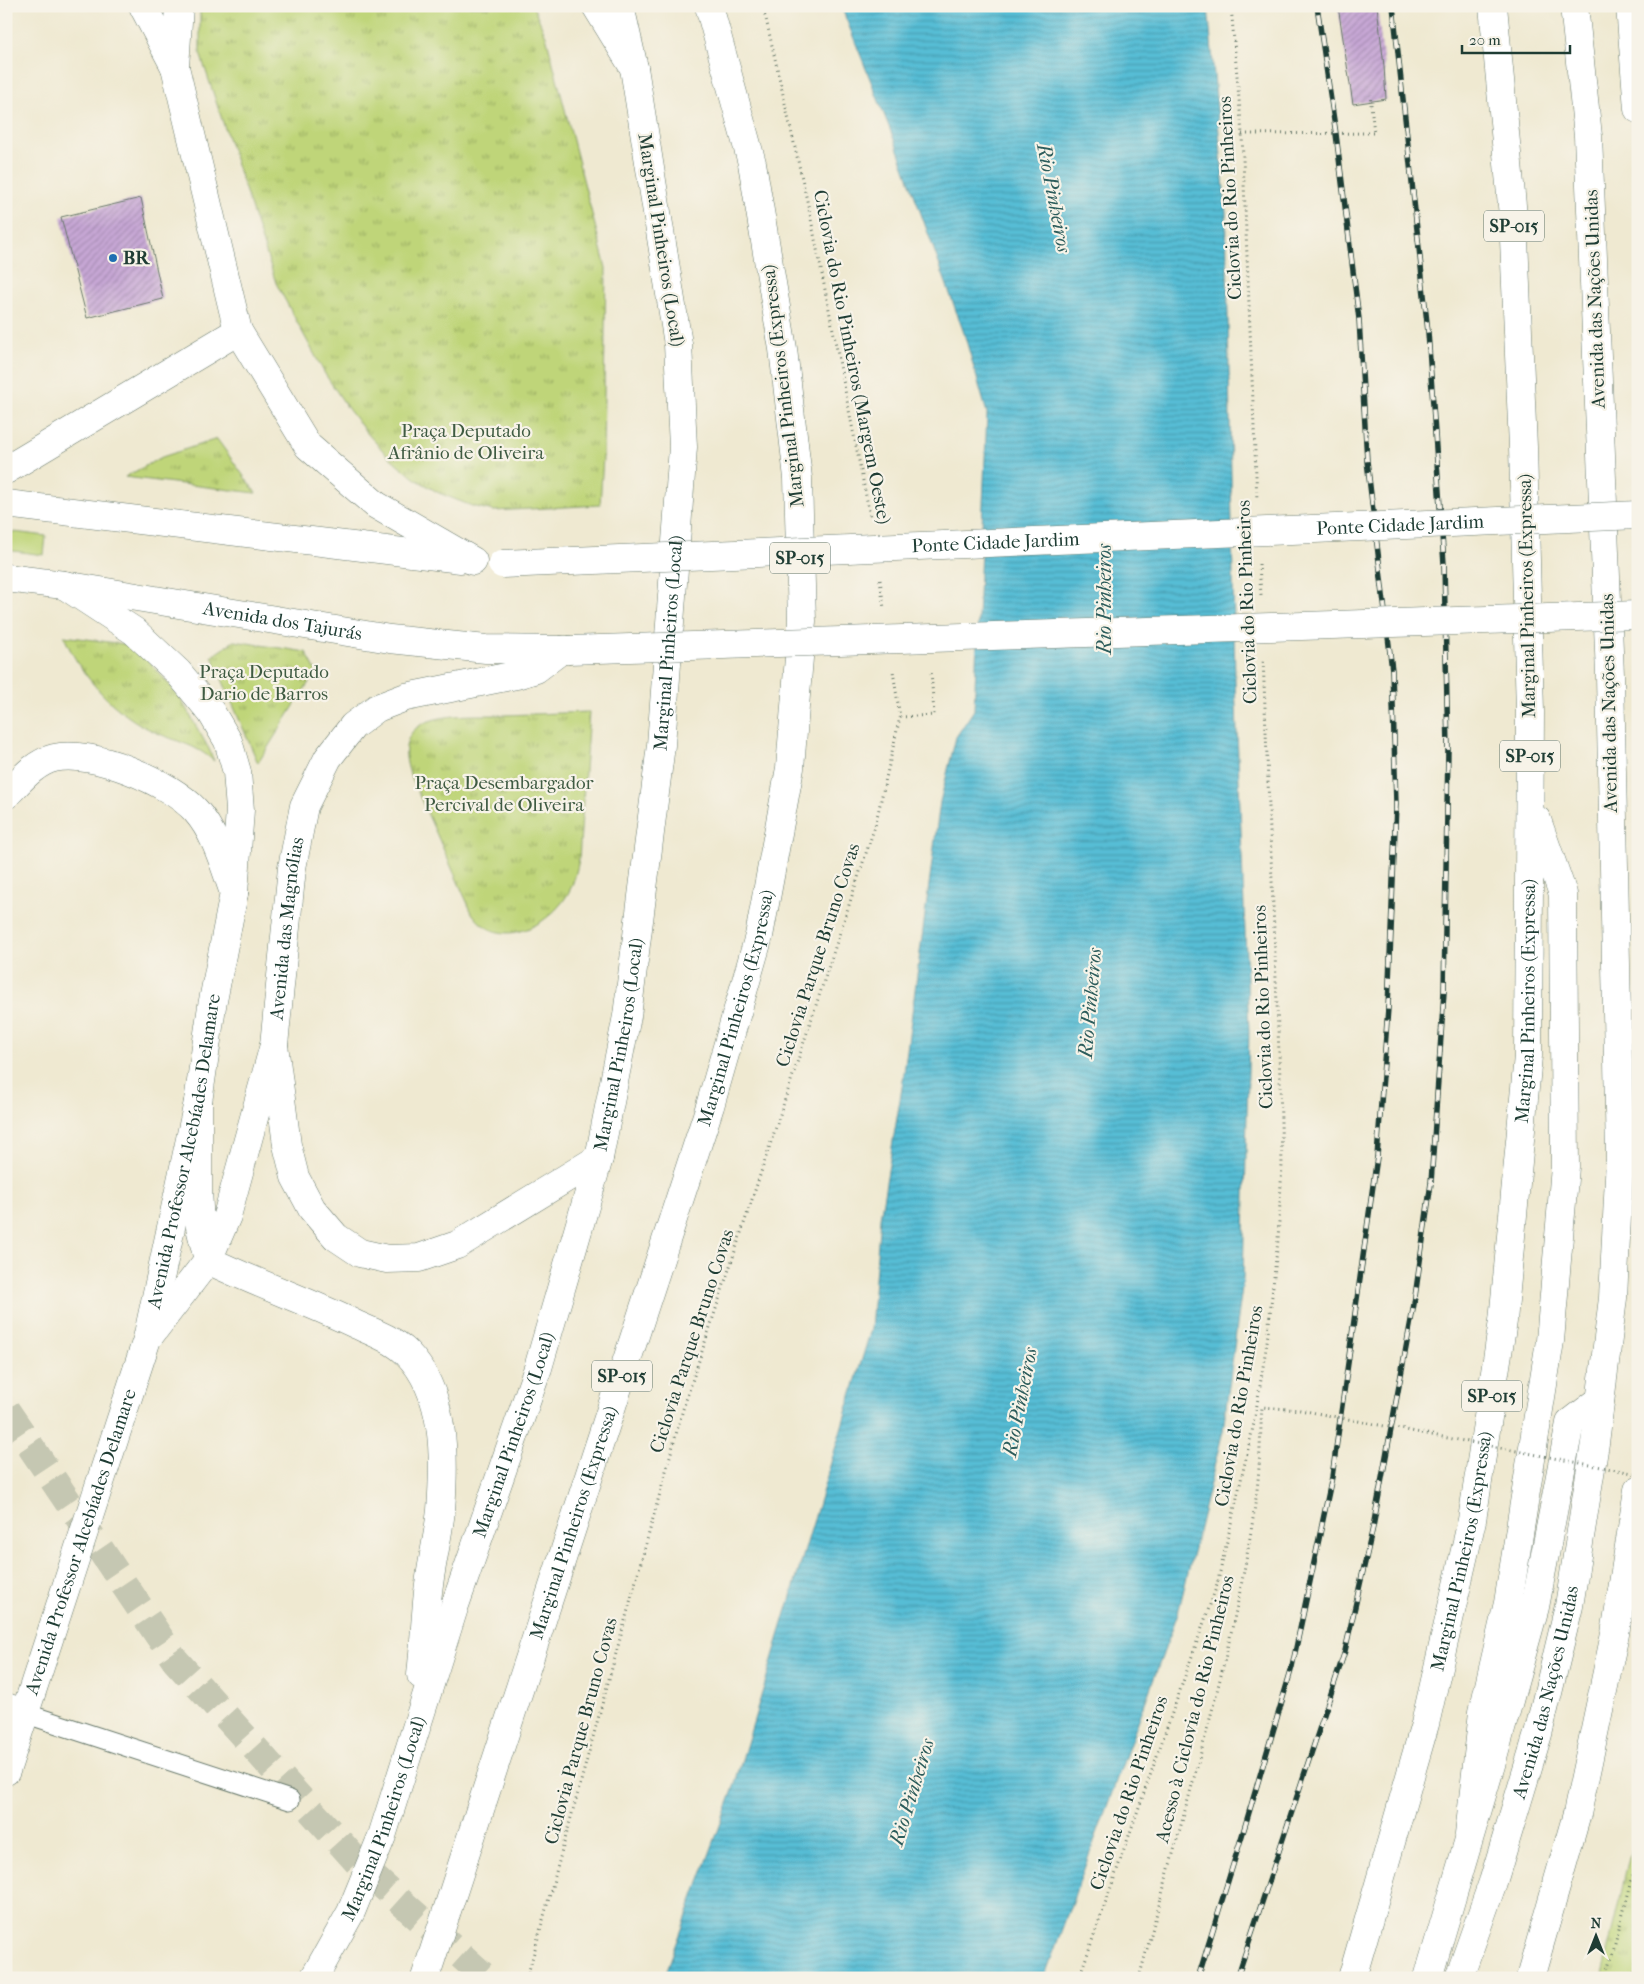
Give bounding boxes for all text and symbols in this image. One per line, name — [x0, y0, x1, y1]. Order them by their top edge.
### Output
scale bar — [1462, 22, 1569, 54]
text: 20 m — [1469, 31, 1501, 49]
street label: Ciclovia do Rio Pinheiros — [1214, 95, 1246, 301]
street label: Marginal Pinheiros (Local) — [633, 132, 689, 348]
water label: Rio Pinheiros — [1032, 140, 1076, 255]
street label: Ciclovia do Rio Pinheiros (Margem Oeste) — [809, 188, 895, 526]
street label: Avenida das Nações Unidas — [1580, 189, 1610, 410]
road number: SP-015 — [1484, 210, 1544, 242]
place label: BR — [123, 247, 150, 269]
marker: BR — [107, 252, 119, 264]
street label: Marginal Pinheiros (Expressa) — [757, 263, 809, 509]
park label: Praça Deputado Afrânio de Oliveira — [387, 420, 544, 464]
street label: Marginal Pinheiros (Expressa) — [1514, 474, 1540, 718]
street label: Ciclovia do Rio Pinheiros — [1232, 500, 1262, 704]
street label: Ponte Cidade Jardim — [1316, 511, 1485, 540]
street label: Ponte Cidade Jardim — [911, 528, 1080, 557]
street label: Marginal Pinheiros (Local) — [650, 534, 687, 751]
road number: SP-015 — [770, 542, 830, 574]
water label: Rio Pinheiros — [1093, 543, 1116, 656]
street label: Avenida das Nações Unidas — [1596, 593, 1622, 814]
street label: Avenida dos Tajurás — [200, 597, 364, 645]
park label: Praça Deputado Dario de Barros — [199, 661, 329, 705]
road number: SP-015 — [1500, 740, 1560, 771]
park label: Praça Desembargador Percival de Oliveira — [414, 772, 595, 816]
street label: Avenida das Magnólias — [266, 835, 309, 1022]
street label: Ciclovia Parque Bruno Covas — [771, 840, 865, 1070]
street label: Marginal Pinheiros (Expressa) — [1511, 879, 1540, 1124]
street label: Marginal Pinheiros (Expressa) — [693, 888, 778, 1129]
street label: Ciclovia do Rio Pinheiros — [1248, 905, 1278, 1109]
street label: Marginal Pinheiros (Local) — [590, 937, 648, 1153]
water label: Rio Pinheiros — [1074, 946, 1106, 1061]
street label: Avenida Professor Alcebíades Delamare — [143, 992, 225, 1312]
street label: Ciclovia Parque Bruno Covas — [645, 1226, 739, 1456]
street label: Ciclovia do Rio Pinheiros — [1210, 1304, 1268, 1508]
street label: Marginal Pinheiros (Local) — [468, 1329, 559, 1541]
water label: Rio Pinheiros — [998, 1345, 1042, 1460]
road number: SP-015 — [592, 1360, 652, 1392]
road number: SP-015 — [1462, 1380, 1522, 1412]
street label: Avenida Professor Alcebíades Delamare — [20, 1386, 141, 1699]
street label: Marginal Pinheiros (Expressa) — [525, 1403, 622, 1642]
street label: Marginal Pinheiros (Expressa) — [1427, 1430, 1497, 1673]
street label: Acesso à Ciclovia do Rio Pinheiros — [1151, 1573, 1239, 1846]
street label: Avenida das Nações Unidas — [1508, 1584, 1583, 1802]
street label: Ciclovia Parque Bruno Covas — [540, 1615, 622, 1847]
street label: Ciclovia do Rio Pinheiros — [1085, 1693, 1173, 1893]
street label: Marginal Pinheiros (Local) — [337, 1713, 430, 1925]
water label: Rio Pinheiros — [884, 1735, 939, 1850]
north arrow — [1572, 1912, 1622, 1962]
text: N — [1591, 1915, 1602, 1932]

